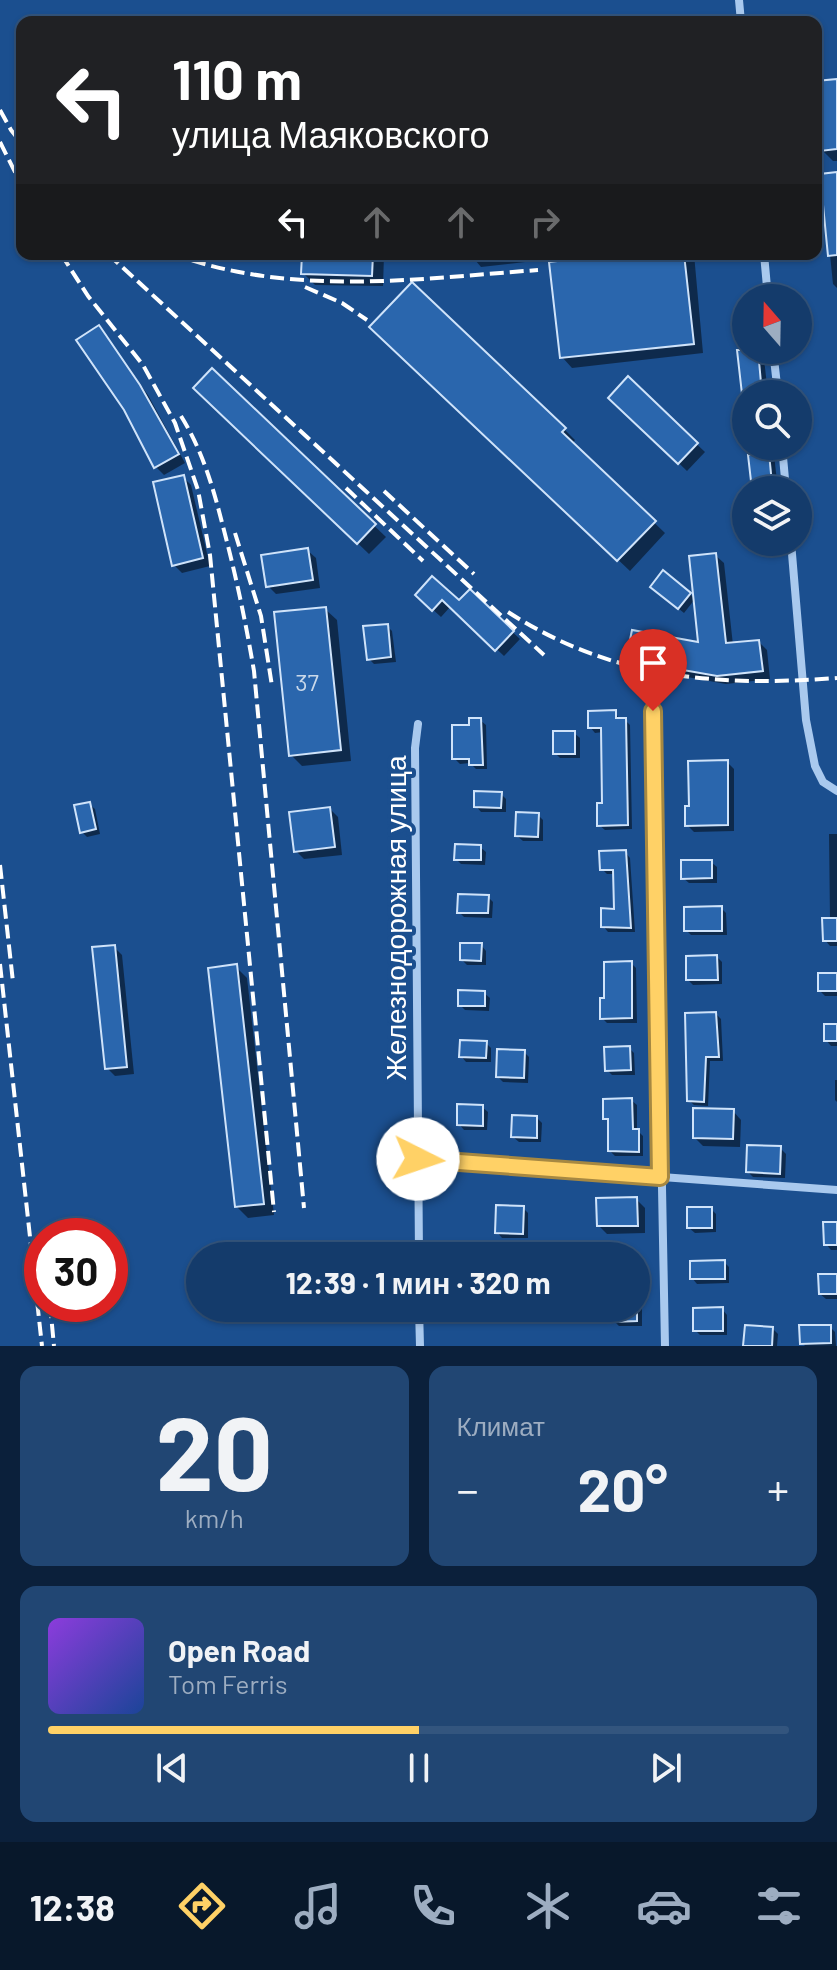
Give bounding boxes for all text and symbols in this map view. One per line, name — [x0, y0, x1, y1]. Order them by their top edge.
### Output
text: 110 m — [172, 44, 302, 111]
icon: left — [40, 48, 144, 152]
text: улица Маяковского — [172, 112, 490, 155]
icon: left — [271, 200, 315, 244]
icon: ahead — [355, 200, 399, 244]
icon: ahead — [439, 200, 483, 244]
icon: right — [523, 200, 567, 244]
north arrow — [732, 284, 812, 364]
map controls — [732, 284, 812, 556]
button: search — [732, 380, 812, 460]
button: layers — [732, 476, 812, 556]
pin — [619, 629, 687, 711]
icon: arrive — [631, 641, 675, 685]
house number: 37 — [295, 667, 319, 696]
street label: Железнодорожная улица — [378, 755, 412, 1080]
position arrow — [376, 1117, 460, 1201]
speed limit sign: 30 — [24, 1218, 128, 1322]
text: 12:39 · 1 мин · 320 m — [285, 1264, 551, 1300]
text: 20 — [155, 1387, 273, 1512]
text: Климат — [457, 1410, 545, 1441]
text: 20° — [578, 1452, 668, 1524]
text: − — [457, 1462, 479, 1515]
text: + — [767, 1462, 789, 1515]
text: km/h — [185, 1502, 244, 1533]
text: Open Road — [168, 1632, 310, 1668]
text: Tom Ferris — [168, 1668, 288, 1699]
icon: previous — [150, 1746, 194, 1790]
icon: pause — [397, 1746, 441, 1790]
icon: next — [644, 1746, 688, 1790]
icon: directions — [174, 1878, 230, 1934]
icon: music — [290, 1878, 346, 1934]
icon: phone — [405, 1878, 461, 1934]
icon: climate — [520, 1878, 576, 1934]
icon: car — [636, 1878, 692, 1934]
icon: filters — [751, 1878, 807, 1934]
text: 12:38 — [30, 1885, 115, 1928]

